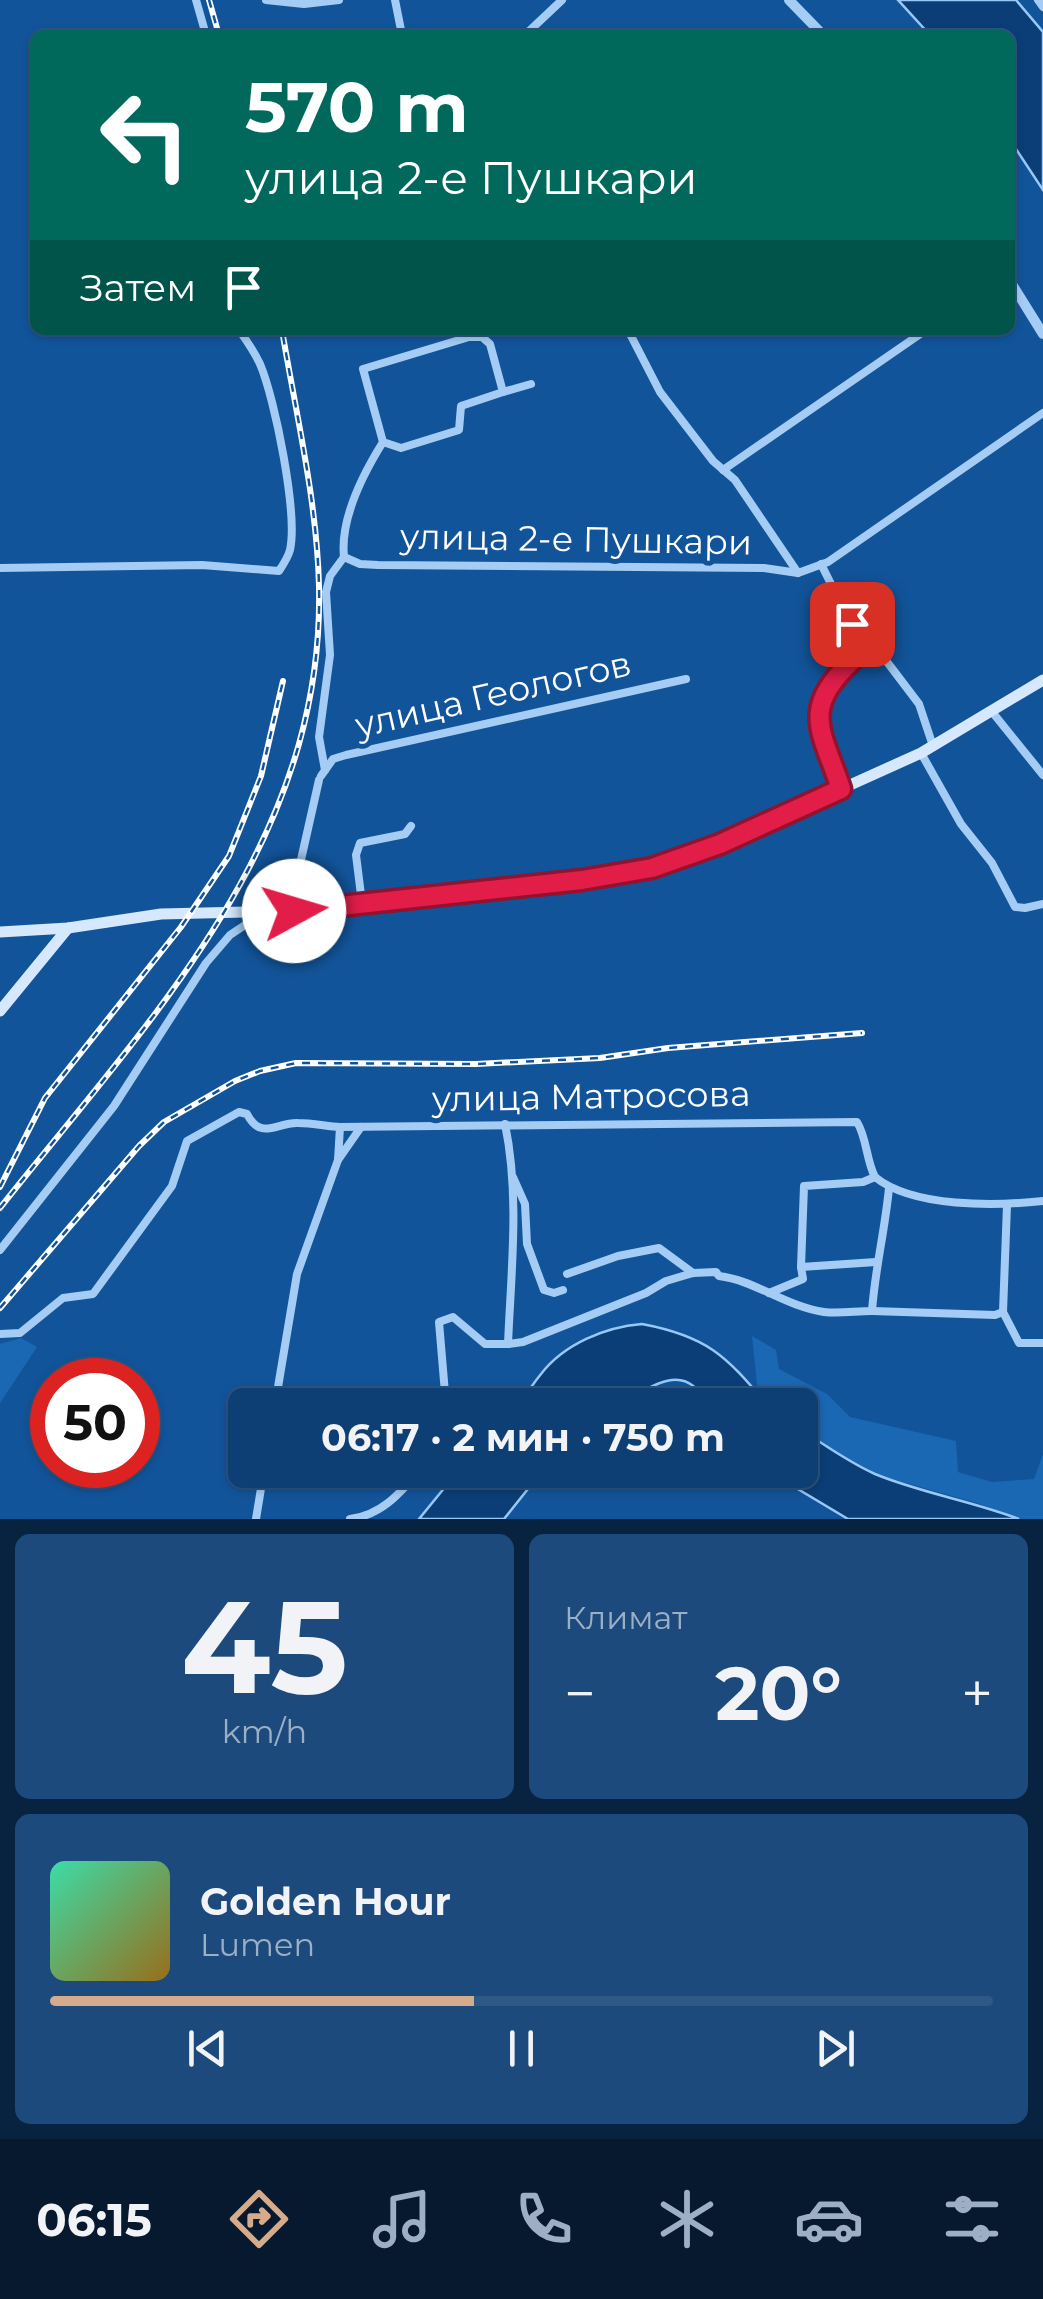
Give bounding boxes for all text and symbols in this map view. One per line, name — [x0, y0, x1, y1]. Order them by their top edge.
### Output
text: 570 m — [245, 64, 469, 150]
icon: left — [80, 70, 210, 200]
text: улица 2-е Пушкари — [245, 150, 698, 205]
icon: arrive — [216, 260, 271, 315]
text: Затем — [80, 264, 196, 311]
street label: улица 2-е Пушкари — [399, 514, 752, 564]
pin — [810, 582, 895, 667]
icon: arrive — [825, 597, 880, 652]
street label: улица Геологов — [350, 641, 635, 747]
position arrow — [242, 859, 346, 963]
street label: улица Матросова — [430, 1072, 751, 1120]
speed limit sign: 50 — [30, 1358, 160, 1488]
text: 06:17 · 2 мин · 750 m — [321, 1414, 725, 1461]
text: 45 — [181, 1567, 348, 1726]
text: Климат — [564, 1598, 687, 1637]
text: 20° — [715, 1647, 842, 1739]
text: − — [564, 1660, 596, 1727]
text: + — [961, 1660, 993, 1727]
text: km/h — [222, 1712, 307, 1751]
text: Golden Hour — [200, 1878, 451, 1925]
text: Lumen — [200, 1925, 315, 1964]
icon: previous — [180, 2021, 235, 2076]
icon: pause — [494, 2021, 549, 2076]
icon: next — [808, 2021, 863, 2076]
icon: directions — [224, 2184, 294, 2254]
icon: music — [367, 2184, 437, 2254]
icon: phone — [509, 2184, 579, 2254]
icon: climate — [652, 2184, 722, 2254]
icon: car — [794, 2184, 864, 2254]
icon: filters — [937, 2184, 1007, 2254]
text: 06:15 — [36, 2192, 152, 2247]

